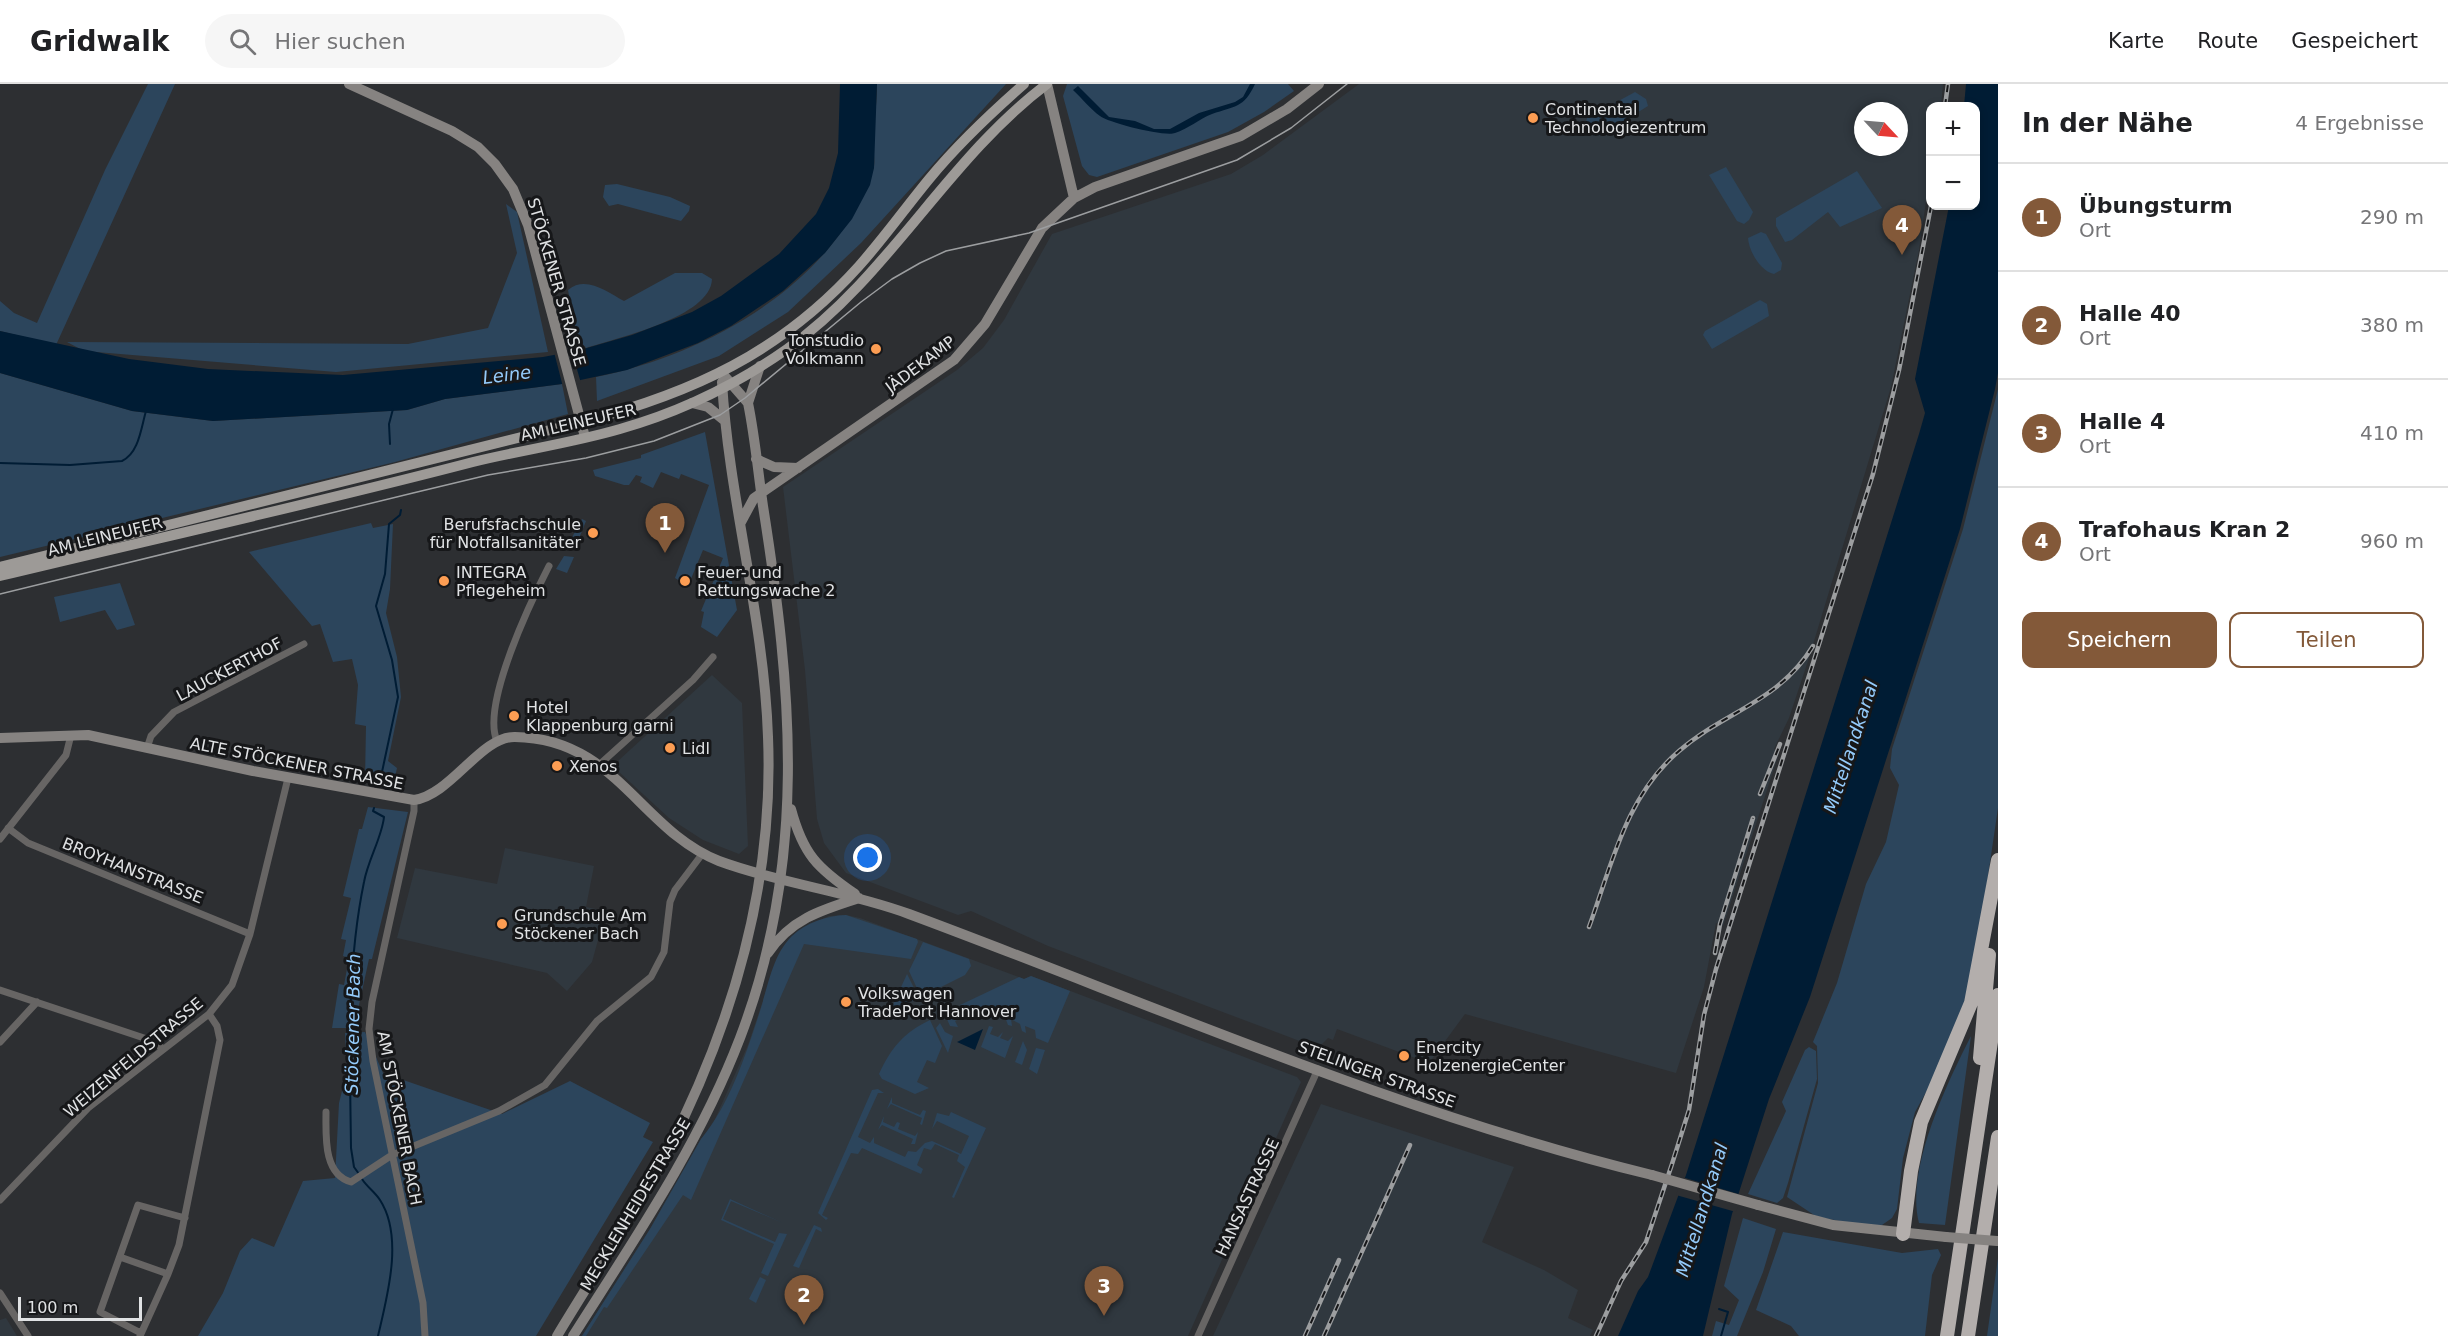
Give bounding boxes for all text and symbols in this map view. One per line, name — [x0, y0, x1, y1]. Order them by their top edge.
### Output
search box — [205, 14, 625, 68]
text: Gridwalk — [30, 25, 169, 58]
icon: search — [226, 25, 259, 58]
text: Hier suchen — [274, 29, 406, 54]
text: Karte — [2108, 29, 2164, 53]
text: Route — [2197, 29, 2258, 53]
text: Gespeichert — [2291, 29, 2418, 53]
place label: Continental Technologiezentrum — [1544, 100, 1706, 137]
north arrow — [1854, 102, 1908, 156]
map controls — [1926, 102, 1980, 210]
button: + — [1926, 102, 1980, 156]
text: In der Nähe — [2022, 108, 2193, 138]
marker: Continental Technologiezentrum — [1526, 111, 1540, 125]
text: 4 Ergebnisse — [2295, 111, 2424, 135]
button: − — [1926, 156, 1980, 210]
text: Übungsturm — [2079, 193, 2233, 218]
street label: STÖCKENER STRASSE — [523, 196, 590, 369]
text: 1 — [2035, 205, 2048, 229]
text: 290 m — [2360, 205, 2424, 229]
pin: 4 — [1882, 206, 1922, 255]
text: Ort — [2079, 218, 2111, 242]
text: Halle 40 — [2079, 301, 2181, 326]
text: 2 — [2035, 313, 2048, 337]
text: 380 m — [2360, 313, 2424, 337]
text: Ort — [2079, 326, 2111, 350]
place label: Tonstudio Volkmann — [785, 331, 864, 368]
street label: JÄDEKAMP — [881, 332, 959, 397]
marker: Tonstudio Volkmann — [869, 342, 883, 356]
water label: Leine — [482, 361, 532, 388]
street label: AM LEINEUFER — [519, 400, 638, 445]
text: Halle 4 — [2079, 409, 2165, 434]
text: 3 — [2035, 421, 2048, 445]
text: 410 m — [2360, 421, 2424, 445]
text: Ort — [2079, 434, 2111, 458]
pin: 1 — [646, 504, 684, 553]
street label: AM LEINEUFER — [46, 513, 165, 560]
place label: Berufsfachschule für Notfallsanitäter — [430, 515, 581, 552]
text: Trafohaus Kran 2 — [2079, 517, 2290, 542]
marker: Berufsfachschule für Notfallsanitäter — [586, 526, 600, 540]
text: 4 — [2035, 529, 2048, 553]
text: 960 m — [2360, 529, 2424, 553]
text: Ort — [2079, 542, 2111, 566]
place label: INTEGRA Pflegeheim — [456, 563, 546, 600]
place label: Feuer- und Rettungswache 2 — [697, 563, 836, 600]
marker: INTEGRA Pflegeheim — [437, 574, 451, 588]
marker: Feuer- und Rettungswache 2 — [678, 574, 692, 588]
button: Speichern — [2022, 612, 2217, 668]
button: Teilen — [2229, 612, 2424, 668]
street label: LAUCKERTHOF — [173, 634, 285, 705]
water label: Mittellandkanal — [1819, 678, 1882, 816]
place label: Hotel Klappenburg garni — [526, 698, 674, 735]
marker: Hotel Klappenburg garni — [507, 709, 521, 723]
street label: ALTE STÖCKENER STRASSE — [189, 733, 405, 794]
place label: Lidl — [682, 739, 710, 758]
marker: Lidl — [663, 741, 677, 755]
place label: Xenos — [569, 757, 617, 776]
marker: Xenos — [550, 759, 564, 773]
street label: BROYHANSTRASSE — [60, 834, 206, 907]
your location — [853, 843, 882, 872]
place label: Grundschule Am Stöckener Bach — [514, 906, 647, 943]
marker: Grundschule Am Stöckener Bach — [495, 917, 509, 931]
water label: Stöckener Bach — [341, 953, 364, 1095]
place label: Volkswagen TradePort Hannover — [857, 984, 1017, 1021]
street label: WEIZENFELDSTRASSE — [60, 994, 207, 1121]
marker: Volkswagen TradePort Hannover — [839, 995, 853, 1009]
street label: AM STÖCKENER BACH — [373, 1029, 426, 1207]
street label: STELINGER STRASSE — [1296, 1037, 1458, 1112]
place label: Enercity HolzenergieCenter — [1416, 1038, 1566, 1075]
marker: Enercity HolzenergieCenter — [1397, 1049, 1411, 1063]
street label: MECKLENHEIDESTRASSE — [576, 1115, 694, 1294]
street label: HANSASTRASSE — [1212, 1135, 1283, 1259]
water label: Mittellandkanal — [1671, 1141, 1732, 1279]
pin: 3 — [1084, 1266, 1124, 1316]
pin: 2 — [784, 1276, 824, 1325]
scale bar — [18, 1294, 142, 1322]
text: 100 m — [27, 1298, 78, 1317]

